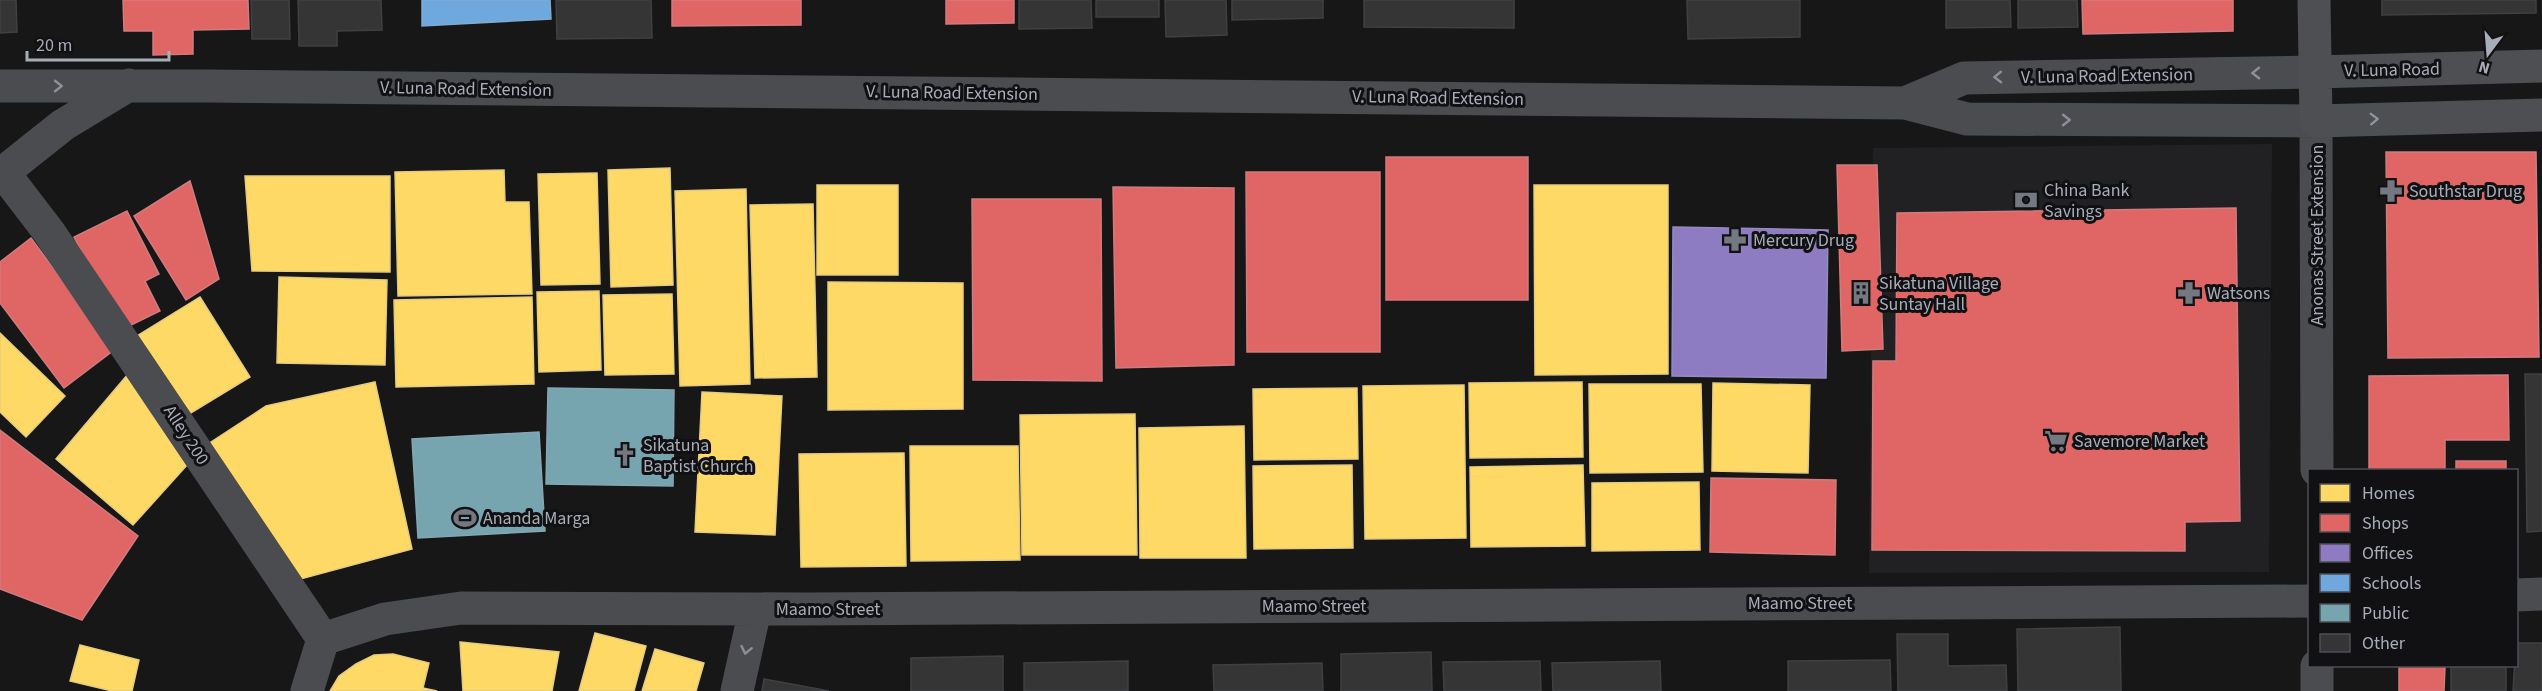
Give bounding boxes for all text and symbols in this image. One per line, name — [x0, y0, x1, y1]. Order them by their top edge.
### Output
scale bar — [27, 24, 170, 62]
north arrow — [2458, 24, 2518, 84]
text: 20 m — [36, 33, 72, 58]
text: N — [2476, 55, 2492, 79]
street label: V. Luna Road — [2344, 57, 2440, 83]
street label: V. Luna Road Extension — [2021, 62, 2193, 90]
one-way arrow — [2252, 67, 2261, 80]
one-way arrow — [1994, 71, 2003, 83]
street label: V. Luna Road Extension — [380, 75, 552, 103]
one-way arrow — [54, 79, 63, 92]
street label: V. Luna Road Extension — [866, 79, 1038, 107]
street label: V. Luna Road Extension — [1352, 84, 1524, 112]
one-way arrow — [2062, 113, 2071, 126]
one-way arrow — [2370, 113, 2379, 126]
street label: Anonas Street Extension — [2305, 145, 2330, 325]
place label: China Bank Savings — [2044, 178, 2130, 224]
pharmacy icon: Southstar Drug — [2378, 178, 2404, 204]
place label: Southstar Drug — [2409, 179, 2522, 204]
bank icon: China Bank Savings — [2013, 187, 2039, 213]
pharmacy icon: Mercury Drug — [1722, 227, 1748, 253]
place label: Mercury Drug — [1753, 228, 1854, 253]
place label: Sikatuna Village Suntay Hall — [1879, 271, 1999, 317]
building icon: Sikatuna Village Suntay Hall — [1848, 280, 1874, 306]
pharmacy icon: Watsons — [2176, 280, 2202, 306]
place label: Watsons — [2207, 281, 2270, 306]
street label: Alley 200 — [157, 400, 215, 470]
supermarket icon: Savemore Market — [2043, 428, 2069, 454]
place label: Savemore Market — [2074, 429, 2205, 454]
place label: Sikatuna Baptist Church — [643, 433, 754, 479]
church icon: Sikatuna Baptist Church — [612, 442, 638, 468]
legend — [2308, 469, 2518, 667]
text: Homes — [2362, 481, 2415, 506]
sports icon: Ananda Marga — [452, 505, 478, 531]
place label: Ananda Marga — [483, 506, 590, 531]
text: Shops — [2362, 511, 2409, 536]
text: Offices — [2362, 541, 2413, 566]
text: Schools — [2362, 571, 2421, 596]
street label: Maamo Street — [1748, 591, 1852, 616]
street label: Maamo Street — [1262, 594, 1366, 619]
street label: Maamo Street — [776, 597, 880, 622]
text: Public — [2362, 601, 2409, 626]
text: Other — [2362, 631, 2406, 656]
one-way arrow — [740, 645, 753, 655]

